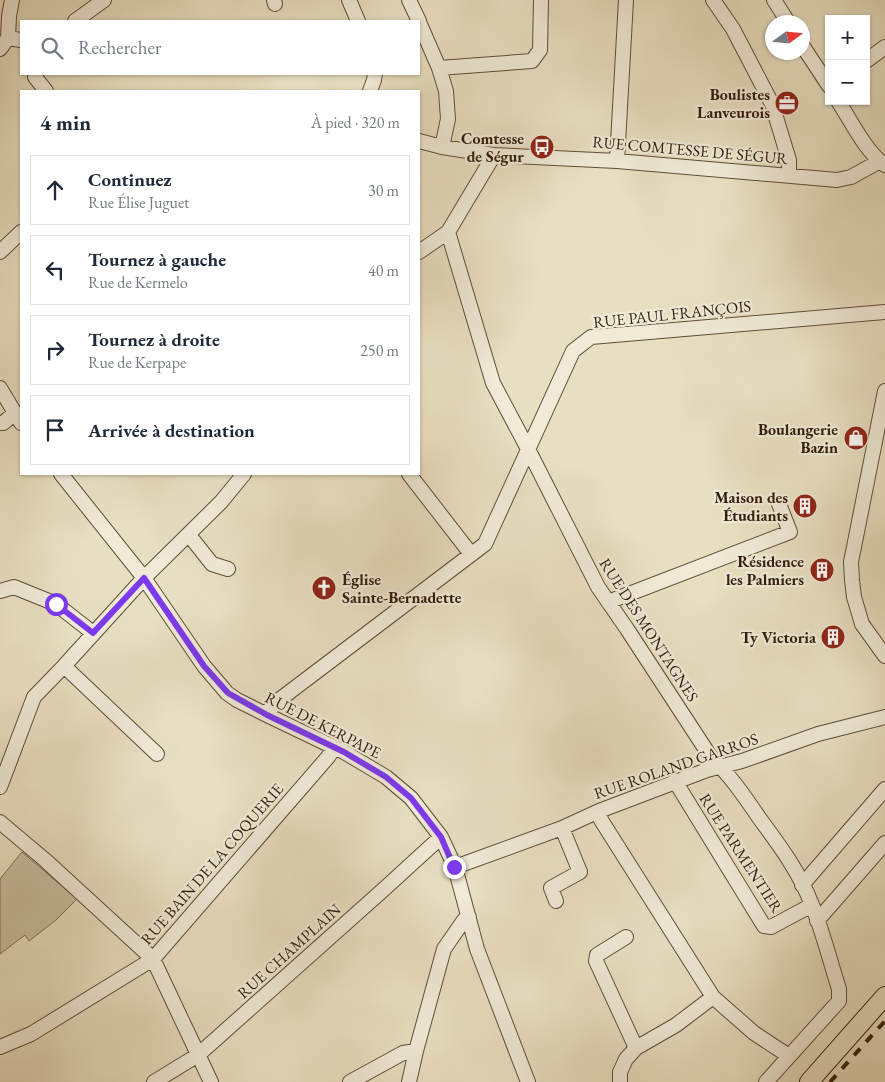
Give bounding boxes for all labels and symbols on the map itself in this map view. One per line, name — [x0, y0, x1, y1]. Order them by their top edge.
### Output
north arrow — [765, 15, 810, 60]
place label: Boulistes Lanveurois — [697, 84, 770, 123]
office icon: Boulistes Lanveurois — [774, 90, 800, 116]
place label: Comtesse de Ségur — [461, 128, 524, 167]
street label: RUE COMTESSE DE SÉGUR — [592, 131, 789, 169]
bus stop icon: Comtesse de Ségur — [529, 134, 555, 160]
street label: RUE PAUL FRANÇOIS — [592, 295, 752, 333]
place label: Boulangerie Bazin — [758, 419, 838, 458]
shop icon: Boulangerie Bazin — [843, 425, 869, 451]
place label: Maison des Étudiants — [714, 487, 788, 526]
building icon: Maison des Étudiants — [792, 493, 818, 519]
place label: Résidence les Palmiers — [726, 551, 804, 590]
street label: RUE DES MONTAGNES — [595, 554, 703, 706]
building icon: Résidence les Palmiers — [809, 557, 835, 583]
place label: Église Sainte-Bernadette — [342, 569, 462, 608]
church icon: Église Sainte-Bernadette — [311, 575, 337, 601]
route start — [45, 593, 68, 616]
building icon: Ty Victoria — [820, 624, 846, 650]
place label: Ty Victoria — [740, 627, 817, 648]
street label: RUE DE KERPAPE — [261, 687, 385, 763]
street label: RUE ROLAND GARROS — [591, 728, 761, 804]
street label: RUE BAIN DE LA COQUERIE — [136, 779, 288, 949]
street label: RUE PARMENTIER — [695, 789, 788, 917]
route end — [443, 856, 466, 879]
street label: RUE CHAMPLAIN — [233, 899, 346, 1003]

